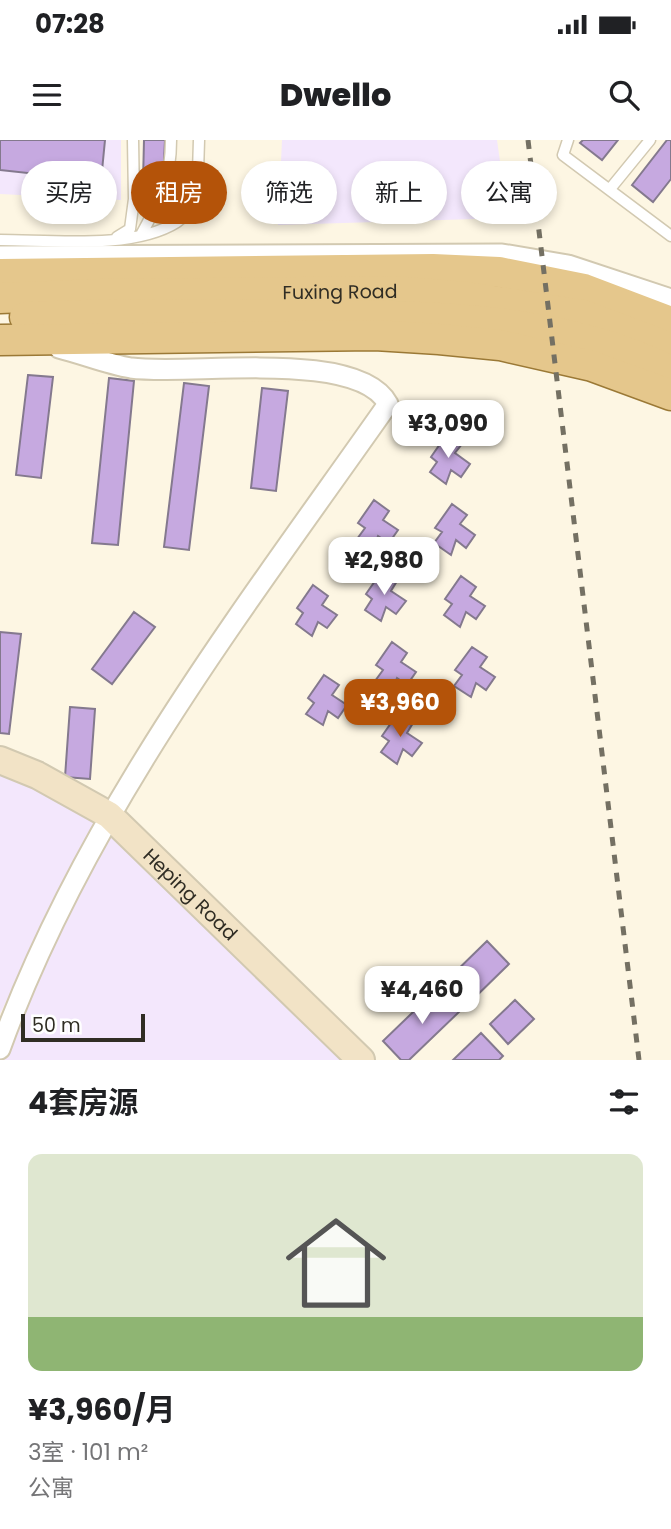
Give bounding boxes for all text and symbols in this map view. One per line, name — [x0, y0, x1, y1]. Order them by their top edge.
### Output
text: 07:28 — [35, 6, 105, 42]
text: Dwello — [280, 72, 391, 117]
icon: menu — [28, 76, 66, 114]
icon: search — [605, 76, 643, 114]
chip: 买房 — [21, 161, 117, 224]
chip: 租房 — [131, 161, 227, 224]
chip: 筛选 — [241, 161, 337, 224]
chip: 新上 — [351, 161, 447, 224]
chip: 公寓 — [461, 161, 557, 224]
street label: Fuxing Road — [282, 277, 398, 306]
pin: ¥3,090 — [391, 400, 505, 460]
text: ¥3,090 — [408, 407, 488, 439]
pin: ¥2,980 — [327, 538, 441, 597]
text: ¥2,980 — [344, 544, 424, 576]
pin: ¥3,960 — [343, 680, 457, 739]
text: ¥3,960 — [360, 686, 440, 718]
street label: Heping Road — [137, 842, 244, 946]
pin: ¥4,460 — [365, 966, 479, 1026]
text: ¥4,460 — [381, 973, 463, 1005]
scale bar — [21, 1011, 145, 1043]
text: 50 m — [32, 1012, 81, 1039]
text: 4套房源 — [28, 1081, 138, 1124]
icon: filters — [605, 1083, 643, 1121]
icon: home — [273, 1200, 399, 1326]
text: ¥3,960/月 — [28, 1388, 176, 1431]
text: 3室 · 101 m² — [28, 1436, 148, 1468]
text: 公寓 — [28, 1472, 74, 1504]

